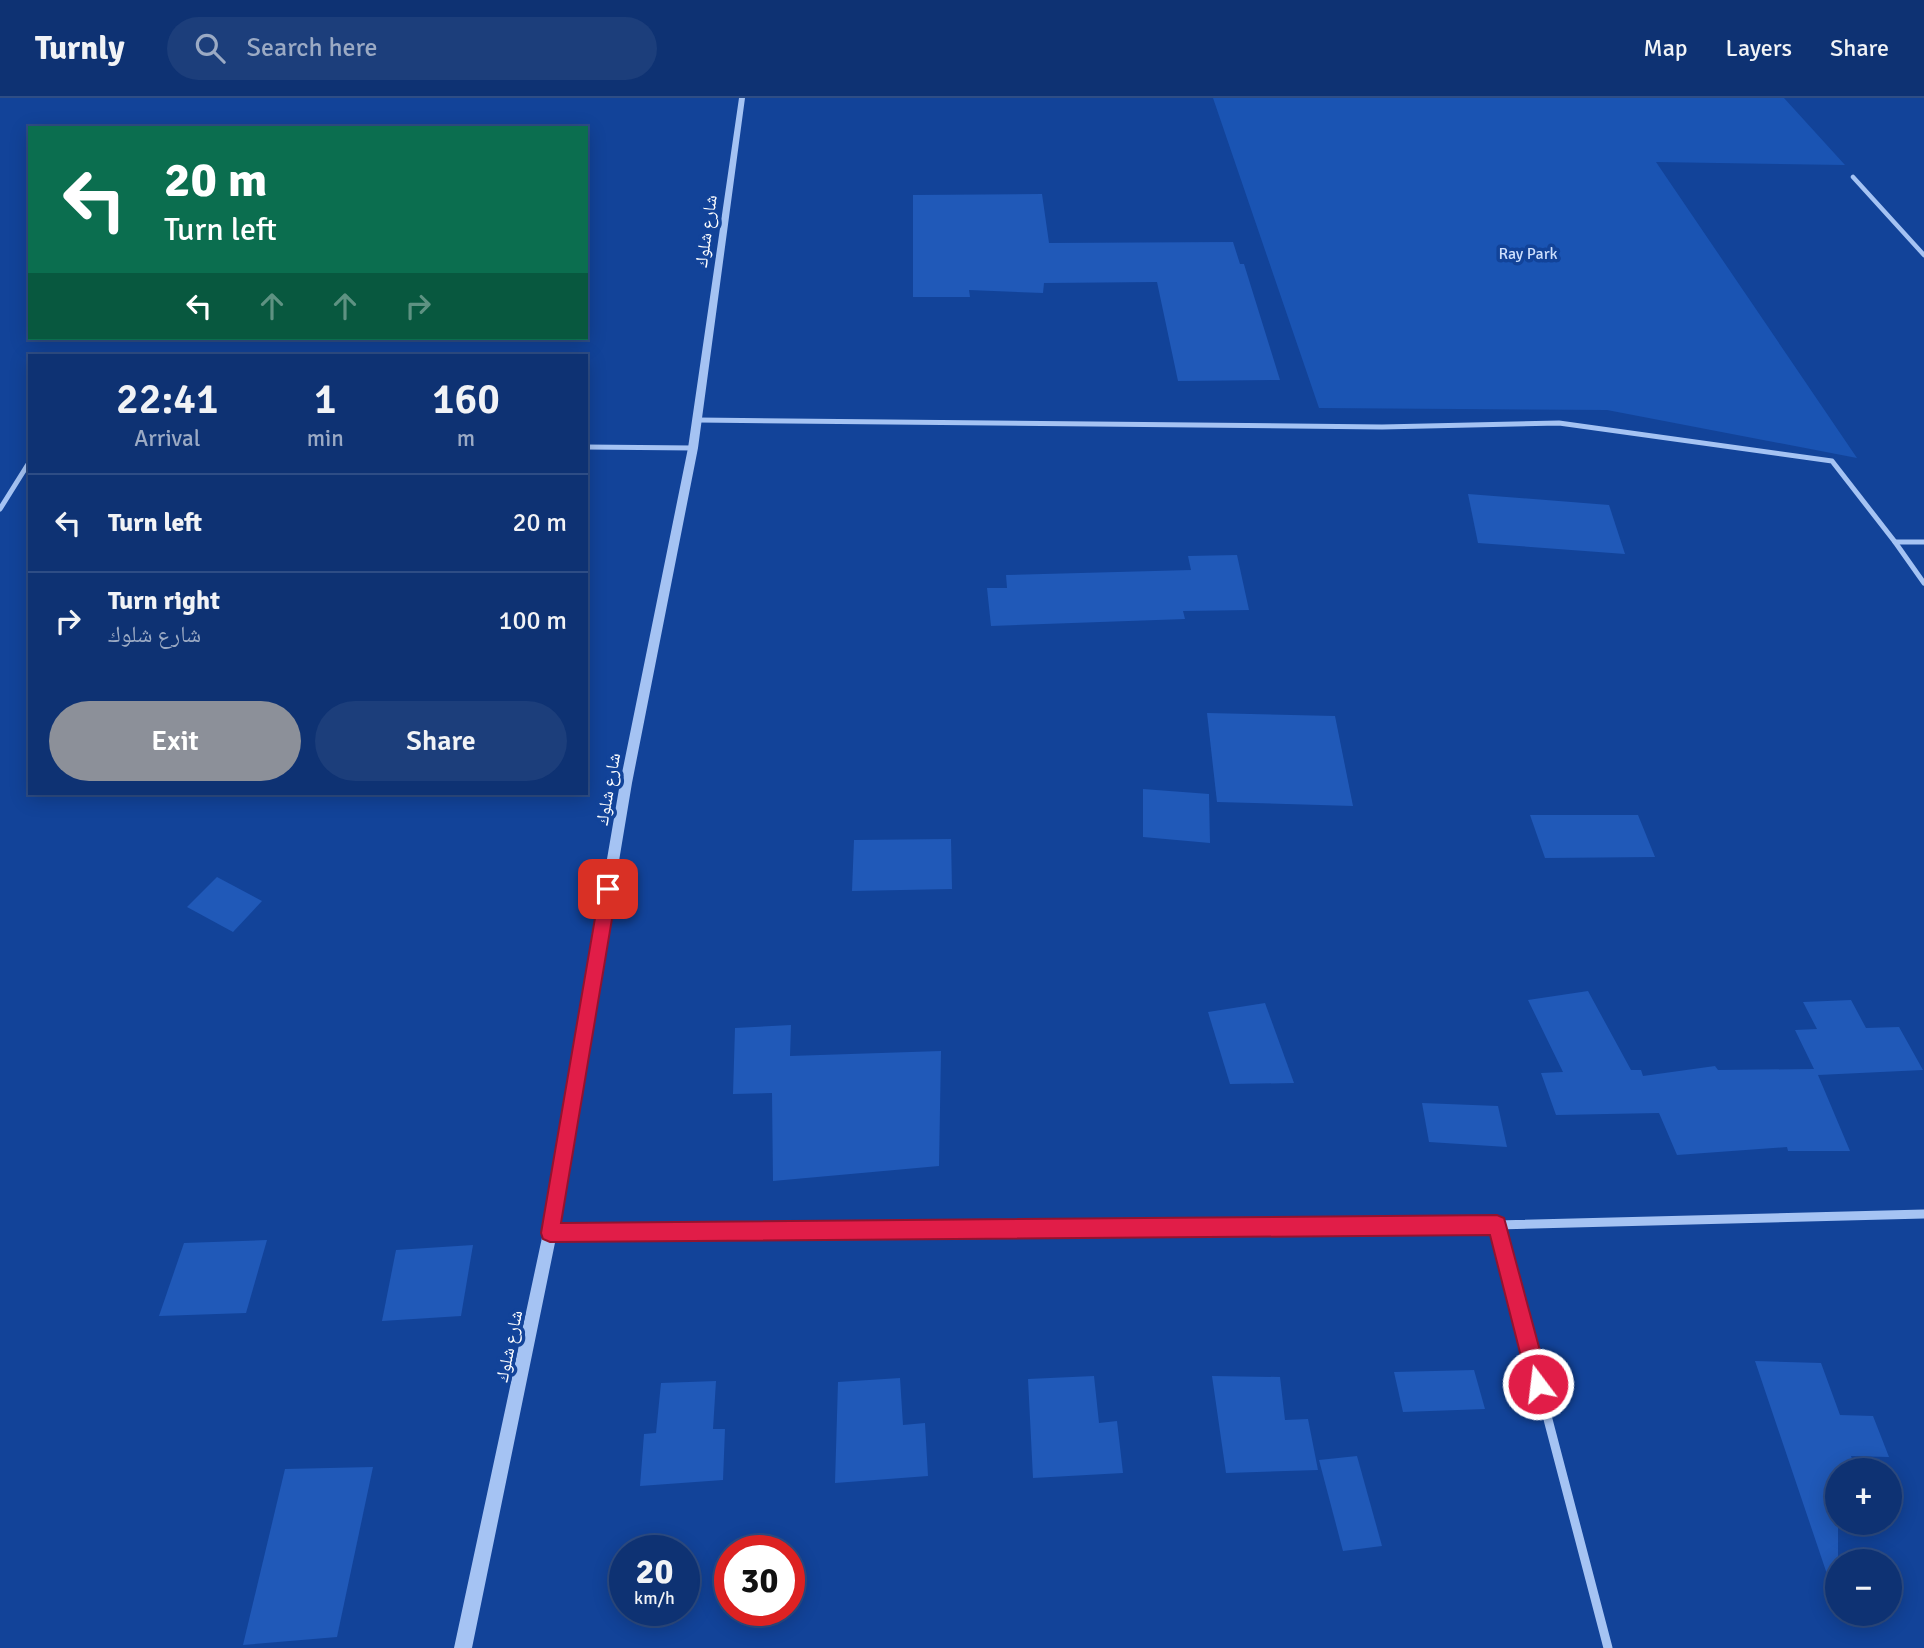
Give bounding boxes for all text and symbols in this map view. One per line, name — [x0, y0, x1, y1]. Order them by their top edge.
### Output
search box — [167, 17, 657, 80]
text: Turnly — [35, 28, 125, 69]
icon: search — [191, 29, 229, 67]
text: Search here — [247, 32, 378, 64]
text: Map — [1643, 33, 1688, 63]
text: Layers — [1726, 33, 1792, 63]
text: Share — [1830, 33, 1889, 63]
text: 20 m — [164, 150, 267, 210]
icon: left — [49, 154, 140, 245]
street label: شارع شلوك — [690, 193, 722, 269]
text: Turn left — [164, 210, 277, 249]
park label: Ray Park — [1498, 244, 1558, 264]
icon: left — [180, 287, 218, 325]
icon: ahead — [253, 287, 291, 325]
icon: ahead — [326, 287, 364, 325]
icon: right — [399, 287, 437, 325]
text: 22:41 — [116, 374, 219, 425]
text: 1 — [314, 374, 337, 425]
text: 160 — [432, 374, 500, 425]
text: Arrival — [134, 424, 200, 453]
text: min — [307, 424, 344, 453]
text: m — [457, 424, 475, 453]
icon: left — [49, 504, 87, 542]
text: Turn left — [108, 507, 202, 539]
text: 20 m — [512, 507, 567, 539]
text: Turn right — [108, 585, 220, 617]
icon: right — [49, 602, 87, 640]
text: 100 m — [498, 605, 567, 637]
text: شارع شلوك — [108, 620, 201, 649]
button: Exit — [49, 701, 301, 781]
button: Share — [315, 701, 567, 781]
street label: شارع شلوك — [591, 751, 625, 827]
pin — [578, 859, 638, 919]
icon: arrive — [589, 870, 627, 908]
street label: شارع شلوك — [491, 1308, 527, 1384]
position arrow — [1501, 1347, 1575, 1421]
map controls — [1825, 1458, 1902, 1626]
button: + — [1825, 1458, 1902, 1535]
speed limit sign: 30 — [714, 1535, 805, 1626]
button: − — [1825, 1549, 1902, 1626]
text: 20 — [636, 1550, 673, 1593]
text: km/h — [634, 1587, 675, 1609]

